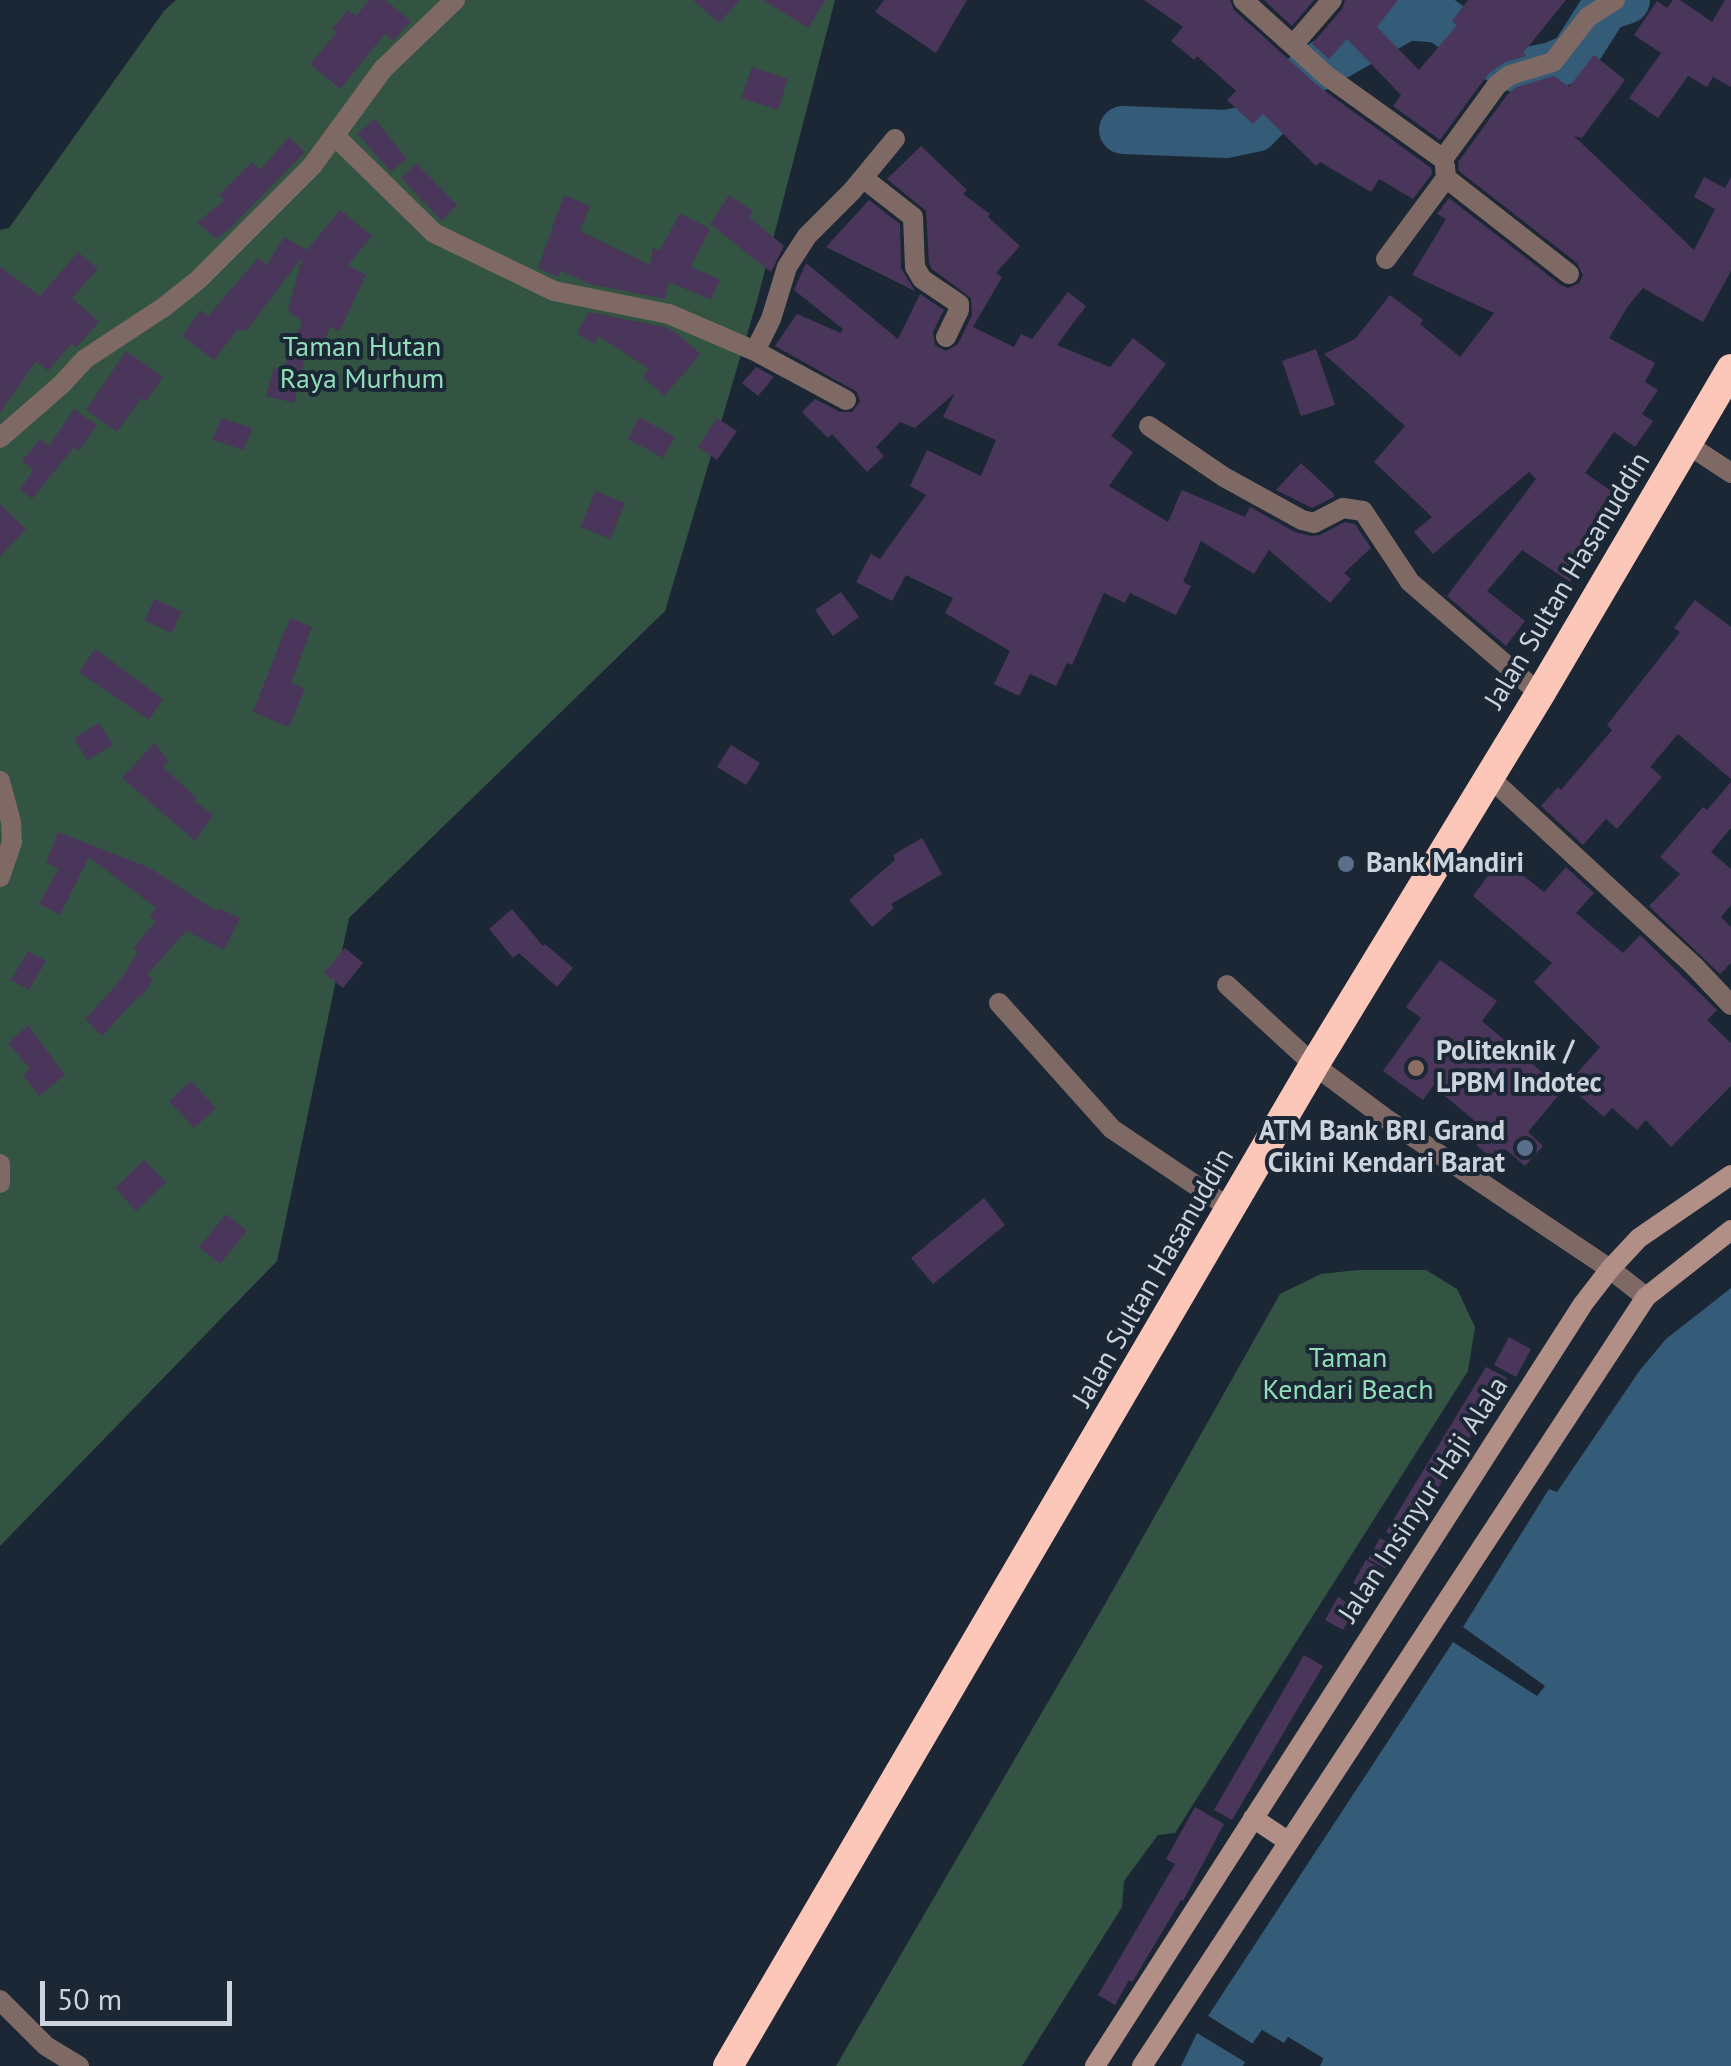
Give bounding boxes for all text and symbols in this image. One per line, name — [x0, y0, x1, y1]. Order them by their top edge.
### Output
park label: Taman Hutan Raya Murhum — [280, 331, 444, 397]
street label: Jalan Sultan Hasanuddin — [1478, 447, 1658, 715]
place label: Bank Mandiri — [1366, 847, 1524, 881]
marker: Bank Mandiri — [1335, 853, 1357, 875]
place label: Politeknik / LPBM Indotec — [1436, 1035, 1602, 1101]
marker: Politeknik / LPBM Indotec — [1405, 1057, 1427, 1079]
place label: ATM Bank BRI Grand Cikini Kendari Barat — [1259, 1115, 1505, 1181]
marker: ATM Bank BRI Grand Cikini Kendari Barat — [1514, 1137, 1536, 1159]
street label: Jalan Sultan Hasanuddin — [1066, 1143, 1242, 1413]
park label: Taman Kendari Beach — [1262, 1342, 1434, 1408]
street label: Jalan Insinyur Haji Alala — [1332, 1371, 1516, 1629]
scale bar — [45, 1961, 238, 2023]
text: 50 m — [57, 1979, 122, 2018]

